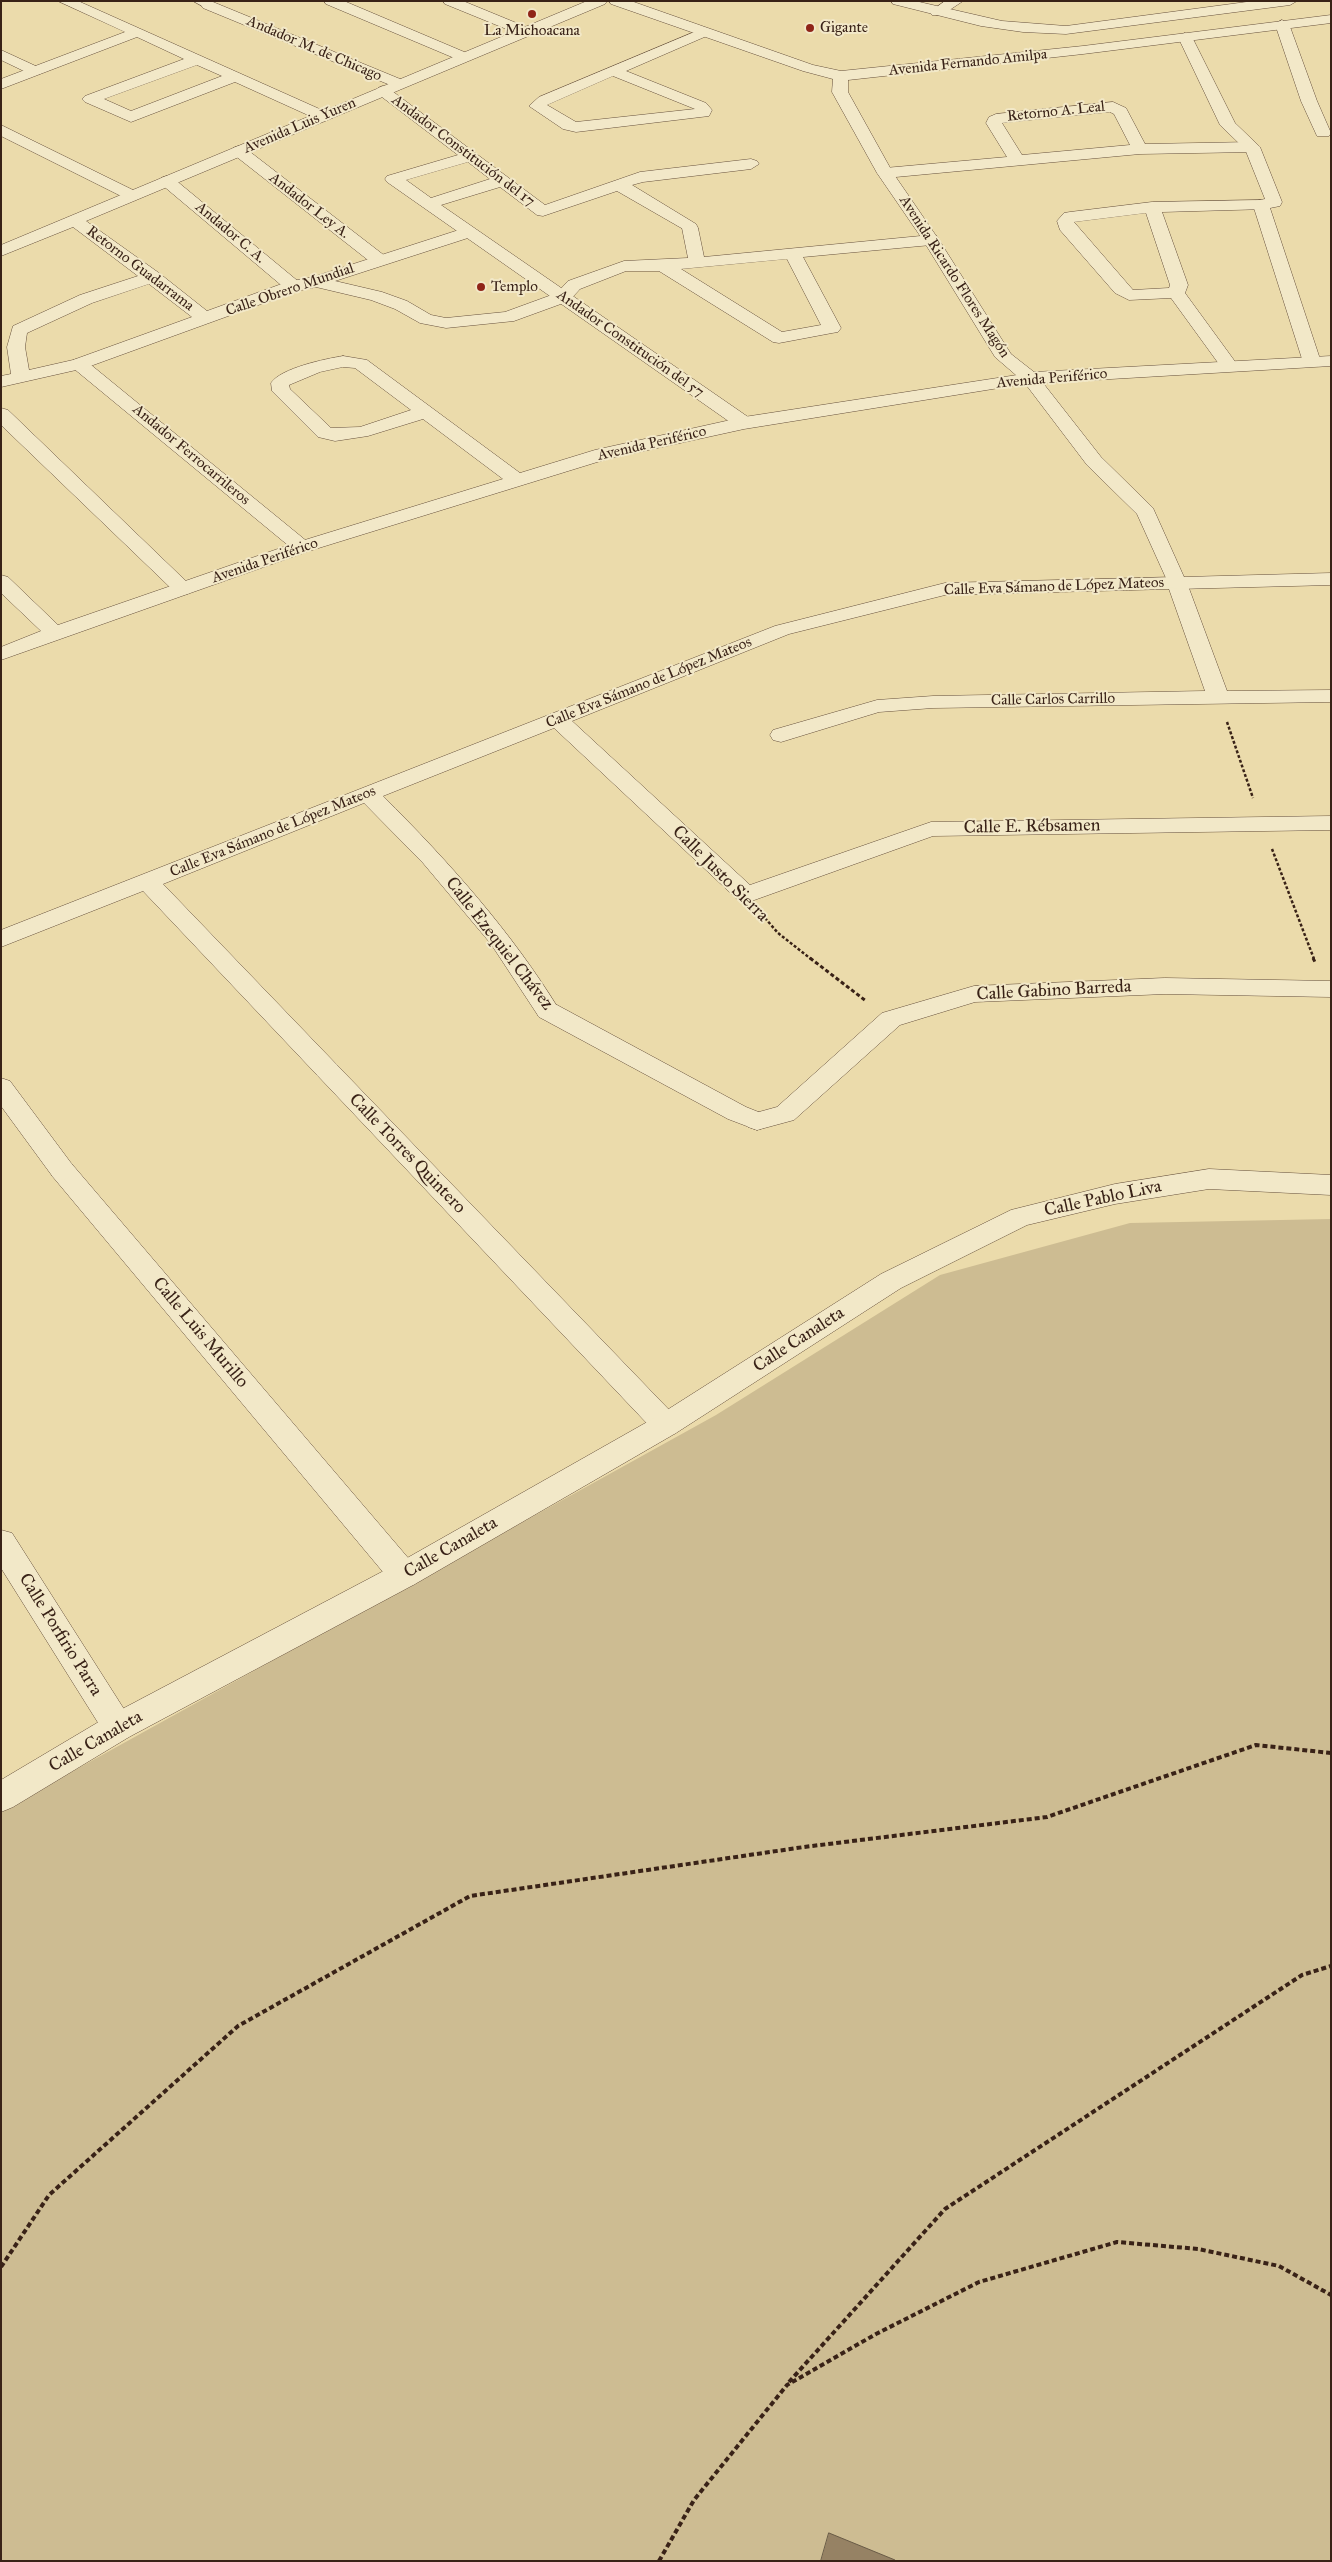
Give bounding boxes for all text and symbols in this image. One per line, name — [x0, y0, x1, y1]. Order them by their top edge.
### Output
marker: La Michoacana — [526, 8, 538, 20]
street label: Andador M. de Chicago — [244, 12, 384, 86]
place label: Gigante — [820, 19, 868, 37]
place label: La Michoacana — [484, 22, 580, 40]
marker: Gigante — [804, 22, 816, 34]
street label: Avenida Fernando Amilpa — [888, 46, 1048, 80]
street label: Andador Constitución del 17 — [388, 91, 538, 211]
street label: Avenida Luis Yuren — [241, 94, 359, 158]
street label: Retorno A. Leal — [1006, 98, 1106, 126]
street label: Andador Ley A. — [265, 169, 353, 243]
street label: Avenida Ricardo Flores Magón — [895, 193, 1013, 361]
street label: Andador C. A. — [191, 199, 269, 267]
street label: Retorno Guadarrama — [83, 223, 197, 315]
street label: Calle Obrero Mundial — [224, 260, 356, 320]
place label: Templo — [491, 278, 538, 296]
marker: Templo — [475, 281, 487, 293]
street label: Andador Constitución del 57 — [553, 286, 707, 402]
street label: Avenida Periférico — [996, 365, 1108, 393]
street label: Andador Ferrocarrileros — [129, 401, 253, 509]
street label: Avenida Periférico — [596, 423, 708, 465]
street label: Avenida Periférico — [210, 534, 320, 588]
street label: Calle Eva Sámano de López Mateos — [944, 574, 1164, 600]
street label: Calle Eva Sámano de López Mateos — [543, 633, 755, 733]
street label: Calle Carlos Carrillo — [991, 690, 1115, 710]
street label: Calle Eva Sámano de López Mateos — [167, 782, 379, 882]
street label: Calle E. Rébsamen — [963, 815, 1101, 839]
street label: Calle Justo Sierra — [667, 821, 773, 927]
street label: Calle Ezequiel Chávez — [440, 873, 558, 1015]
street label: Calle Gabino Barreda — [976, 976, 1132, 1006]
street label: Calle Torres Quintero — [344, 1089, 470, 1219]
street label: Calle Pablo Liva — [1042, 1176, 1164, 1222]
street label: Calle Luis Murillo — [147, 1273, 253, 1393]
street label: Calle Canaleta — [749, 1303, 849, 1377]
street label: Calle Canaleta — [400, 1513, 502, 1583]
street label: Calle Porfirio Parra — [14, 1570, 106, 1700]
street label: Calle Canaleta — [45, 1707, 147, 1777]

